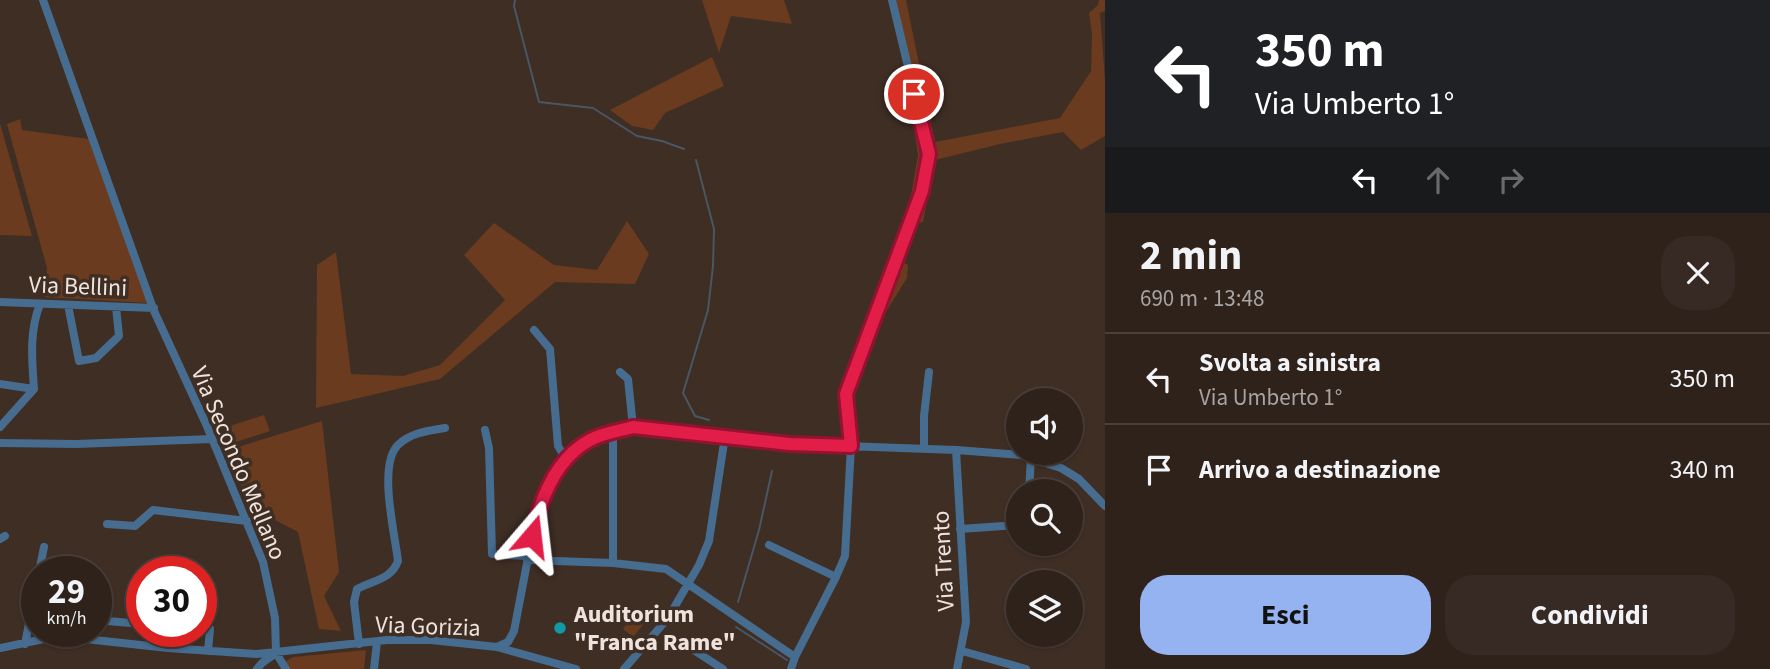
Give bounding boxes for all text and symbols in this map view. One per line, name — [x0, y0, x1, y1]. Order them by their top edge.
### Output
text: 350 m — [1255, 16, 1384, 86]
icon: left — [1140, 28, 1231, 119]
pin — [884, 64, 944, 124]
icon: arrive — [895, 75, 933, 113]
text: Via Umberto 1° — [1255, 81, 1454, 127]
icon: left — [1346, 161, 1384, 199]
icon: ahead — [1419, 161, 1457, 199]
icon: right — [1492, 161, 1530, 199]
text: 2 min — [1140, 226, 1242, 286]
button: close — [1661, 236, 1735, 310]
street label: Via Bellini — [28, 267, 128, 306]
text: 690 m · 13:48 — [1140, 282, 1264, 315]
text: Svolta a sinistra — [1199, 344, 1381, 381]
icon: left — [1140, 360, 1178, 398]
text: 350 m — [1669, 360, 1735, 397]
street label: Via Secondo Mellano — [182, 361, 295, 565]
text: Via Umberto 1° — [1199, 381, 1342, 414]
map controls — [1006, 388, 1083, 647]
button: sound — [1006, 388, 1083, 465]
icon: arrive — [1140, 451, 1178, 489]
text: Arrivo a destinazione — [1199, 451, 1441, 488]
text: 340 m — [1669, 451, 1735, 488]
button: search — [1006, 479, 1083, 556]
position arrow — [495, 499, 569, 573]
street label: Via Trento — [923, 510, 964, 612]
speed limit sign: 30 — [126, 556, 217, 647]
text: 29 — [48, 567, 85, 617]
button: layers — [1006, 570, 1083, 647]
button: Esci — [1140, 575, 1431, 655]
button: Condividi — [1445, 575, 1735, 655]
place label: Auditorium "Franca Rame" — [573, 597, 736, 660]
text: km/h — [47, 606, 86, 631]
street label: Via Gorizia — [375, 607, 481, 646]
marker: Auditorium "Franca Rame" — [552, 620, 568, 636]

